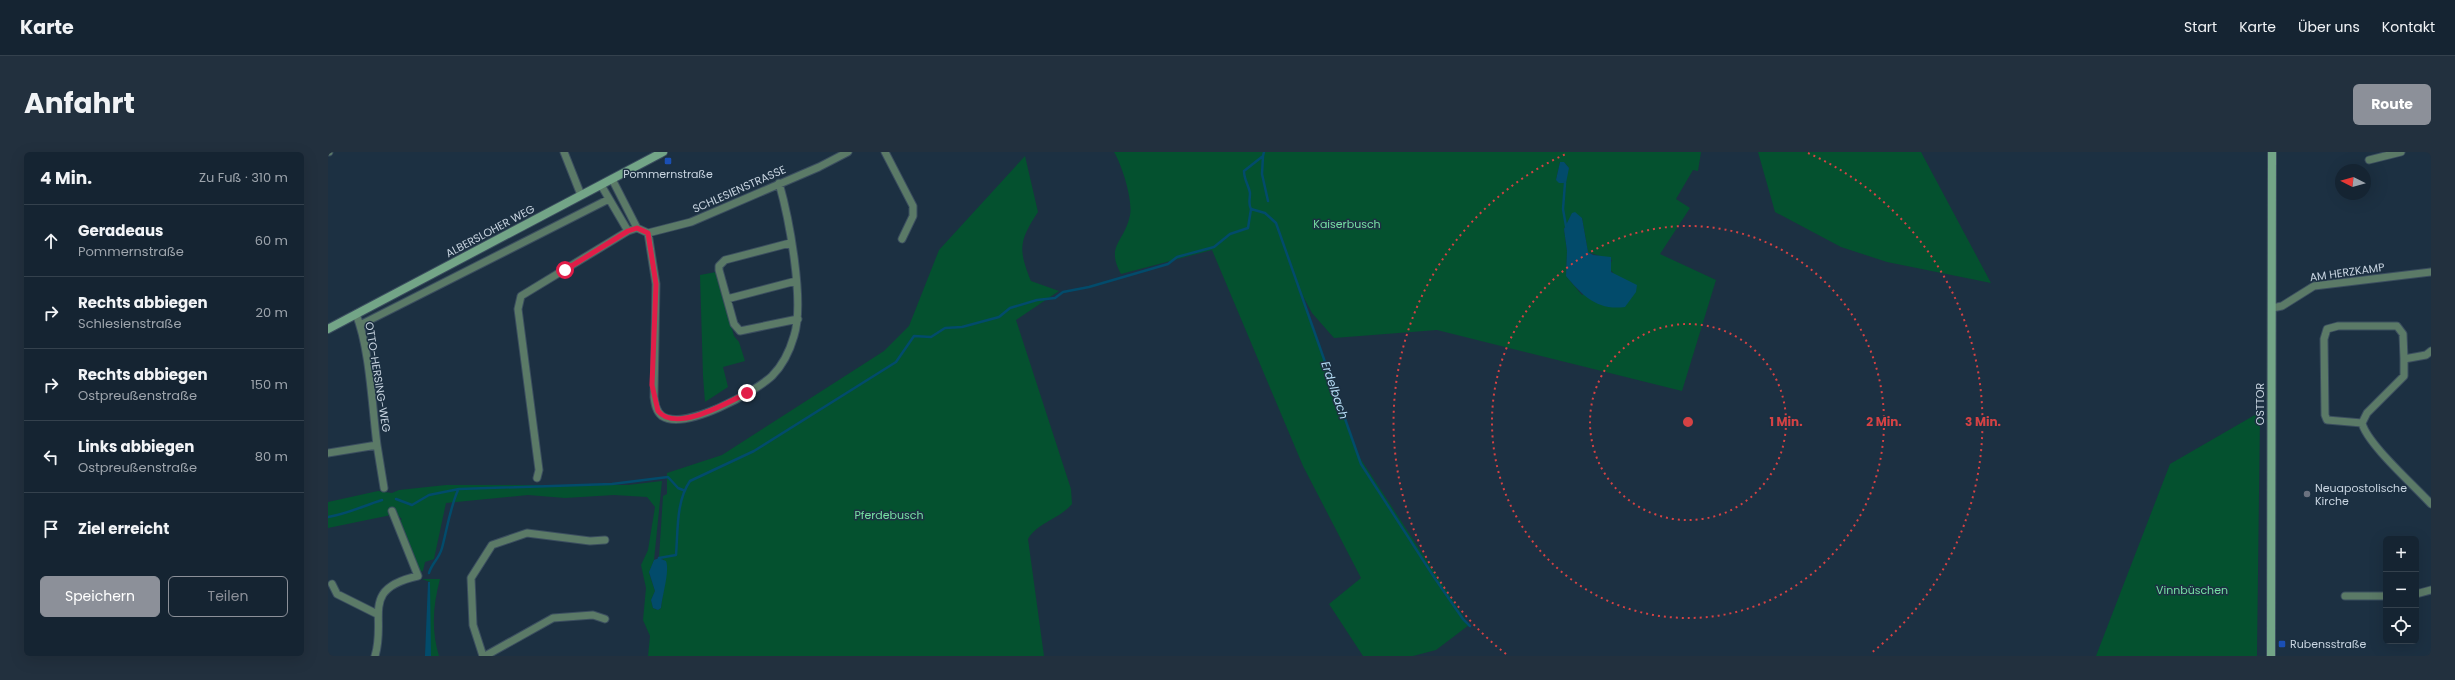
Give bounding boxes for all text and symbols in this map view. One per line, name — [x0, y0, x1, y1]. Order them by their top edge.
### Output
text: Karte — [20, 14, 74, 41]
text: Start — [2184, 17, 2217, 37]
text: Karte — [2239, 17, 2276, 37]
text: Über uns — [2298, 17, 2360, 37]
text: Kontakt — [2382, 17, 2435, 37]
text: Anfahrt — [24, 84, 135, 123]
button: Route — [2353, 84, 2431, 125]
marker: Pommernstraße — [663, 156, 673, 166]
street label: SCHLESIENSTRASSE — [690, 161, 788, 217]
north arrow — [2335, 164, 2371, 200]
text: 4 Min. — [40, 166, 92, 190]
place label: Pommernstraße — [623, 166, 713, 182]
text: Zu Fuß · 310 m — [199, 168, 288, 187]
street label: ALBERSLOHER WEG — [443, 201, 538, 261]
park label: Kaiserbusch — [1313, 216, 1381, 232]
text: Geradeaus — [78, 220, 163, 241]
icon: ahead — [40, 230, 62, 252]
text: 60 m — [255, 231, 288, 250]
text: Pommernstraße — [78, 242, 184, 261]
street label: AM HERZKAMP — [2308, 259, 2386, 285]
route start — [556, 261, 574, 279]
text: Rechts abbiegen — [78, 292, 208, 313]
icon: right — [40, 302, 62, 324]
text: 20 m — [255, 303, 288, 322]
text: Schlesienstraße — [78, 314, 182, 333]
street label: OTTO-HERSING-WEG — [361, 321, 395, 434]
water label: Erdelbach — [1317, 359, 1353, 421]
text: Rechts abbiegen — [78, 364, 208, 385]
icon: right — [40, 374, 62, 396]
text: 150 m — [251, 375, 288, 394]
street label: OSTTOR — [2252, 383, 2268, 425]
route end — [738, 384, 756, 402]
text: Ostpreußenstraße — [78, 386, 197, 405]
text: 1 Min. — [1769, 413, 1803, 430]
text: 2 Min. — [1866, 413, 1902, 430]
text: 3 Min. — [1965, 413, 2001, 430]
centre of rings — [1681, 415, 1695, 429]
text: Links abbiegen — [78, 436, 194, 457]
icon: left — [40, 446, 62, 468]
text: 80 m — [255, 447, 288, 466]
text: Ostpreußenstraße — [78, 458, 197, 477]
place label: Neuapostolische Kirche — [2315, 480, 2407, 509]
marker: Neuapostolische Kirche — [2302, 489, 2312, 499]
park label: Pferdebusch — [854, 507, 924, 523]
icon: arrive — [40, 518, 62, 540]
text: Ziel erreicht — [78, 518, 169, 539]
map controls — [2383, 536, 2419, 644]
button: + — [2383, 536, 2419, 572]
button: − — [2383, 572, 2419, 608]
button: Speichern — [40, 576, 160, 617]
button: Teilen — [168, 576, 288, 617]
park label: Vinnbüschen — [2156, 582, 2228, 598]
button: locate — [2383, 608, 2419, 644]
place label: Rubensstraße — [2290, 636, 2367, 652]
marker: Rubensstraße — [2277, 639, 2287, 649]

